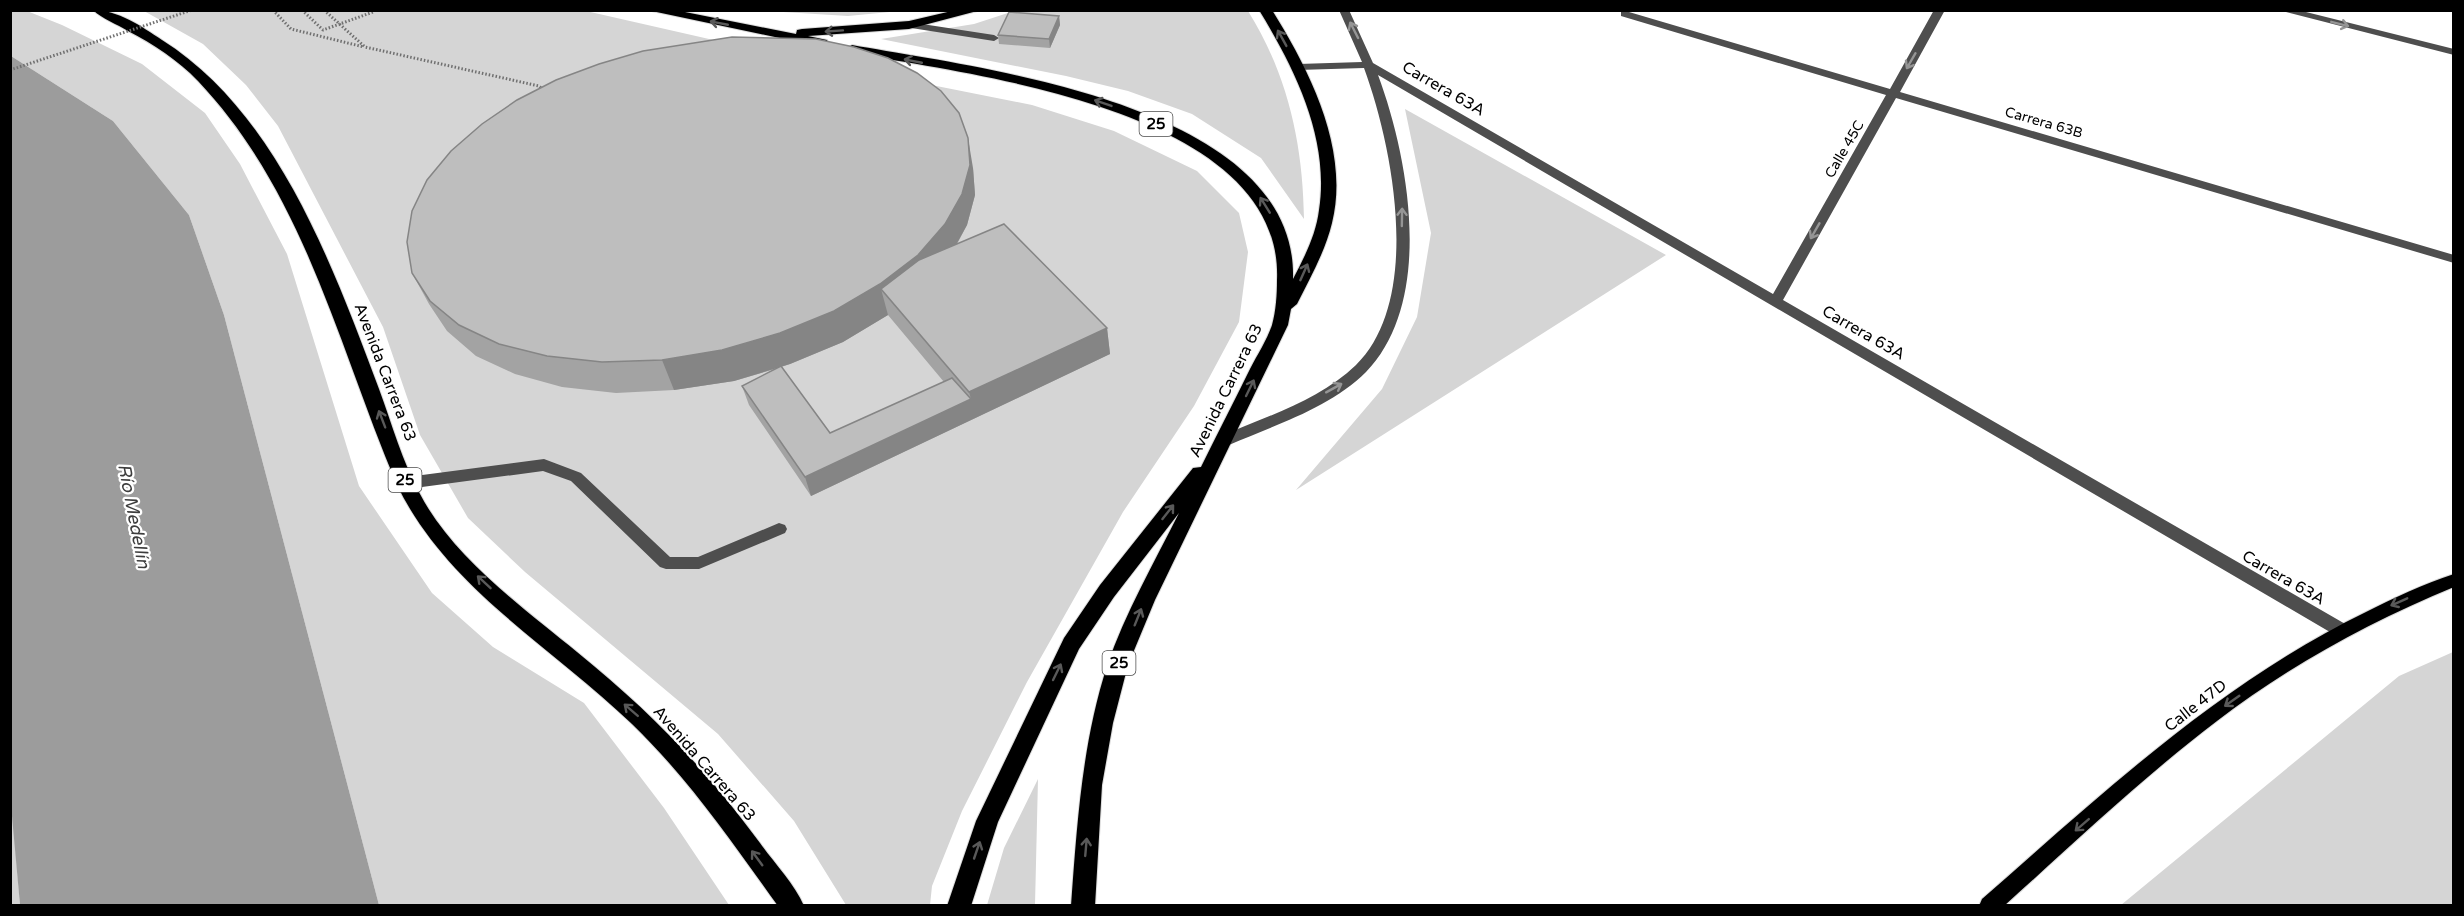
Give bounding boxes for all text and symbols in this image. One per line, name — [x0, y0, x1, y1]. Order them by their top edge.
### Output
one-way arrow — [709, 17, 729, 28]
one-way arrow — [2330, 19, 2349, 31]
one-way arrow — [1348, 21, 1359, 39]
one-way arrow — [825, 25, 845, 36]
one-way arrow — [1276, 30, 1288, 47]
one-way arrow — [1905, 52, 1917, 69]
one-way arrow — [904, 55, 923, 66]
street label: Carrera 63A — [1398, 57, 1489, 121]
one-way arrow — [1094, 96, 1113, 107]
street label: Carrera 63B — [2003, 103, 2085, 142]
road number: 25 — [1140, 112, 1172, 136]
street label: Calle 45C — [1821, 117, 1868, 181]
one-way arrow — [1259, 197, 1271, 214]
one-way arrow — [1397, 208, 1408, 228]
one-way arrow — [1809, 222, 1821, 239]
one-way arrow — [1299, 263, 1310, 281]
street label: Avenida Carrera 63 — [350, 300, 421, 444]
street label: Carrera 63A — [1818, 301, 1909, 365]
street label: Avenida Carrera 63 — [1185, 320, 1267, 461]
one-way arrow — [1244, 379, 1256, 397]
one-way arrow — [1325, 382, 1342, 394]
one-way arrow — [376, 410, 387, 429]
water label: Río Medellín — [113, 462, 155, 571]
road number: 25 — [388, 468, 422, 492]
one-way arrow — [1162, 505, 1174, 521]
street label: Carrera 63A — [2238, 546, 2329, 610]
one-way arrow — [476, 575, 491, 589]
one-way arrow — [2391, 597, 2409, 608]
one-way arrow — [1133, 609, 1144, 627]
road number: 25 — [1102, 651, 1136, 675]
one-way arrow — [1052, 664, 1063, 682]
street label: Calle 47D — [2161, 675, 2231, 736]
one-way arrow — [2224, 695, 2240, 707]
street label: Avenida Carrera 63 — [649, 702, 760, 825]
one-way arrow — [624, 703, 639, 717]
one-way arrow — [2075, 818, 2090, 832]
one-way arrow — [1081, 838, 1092, 858]
one-way arrow — [973, 841, 984, 860]
one-way arrow — [751, 851, 763, 867]

